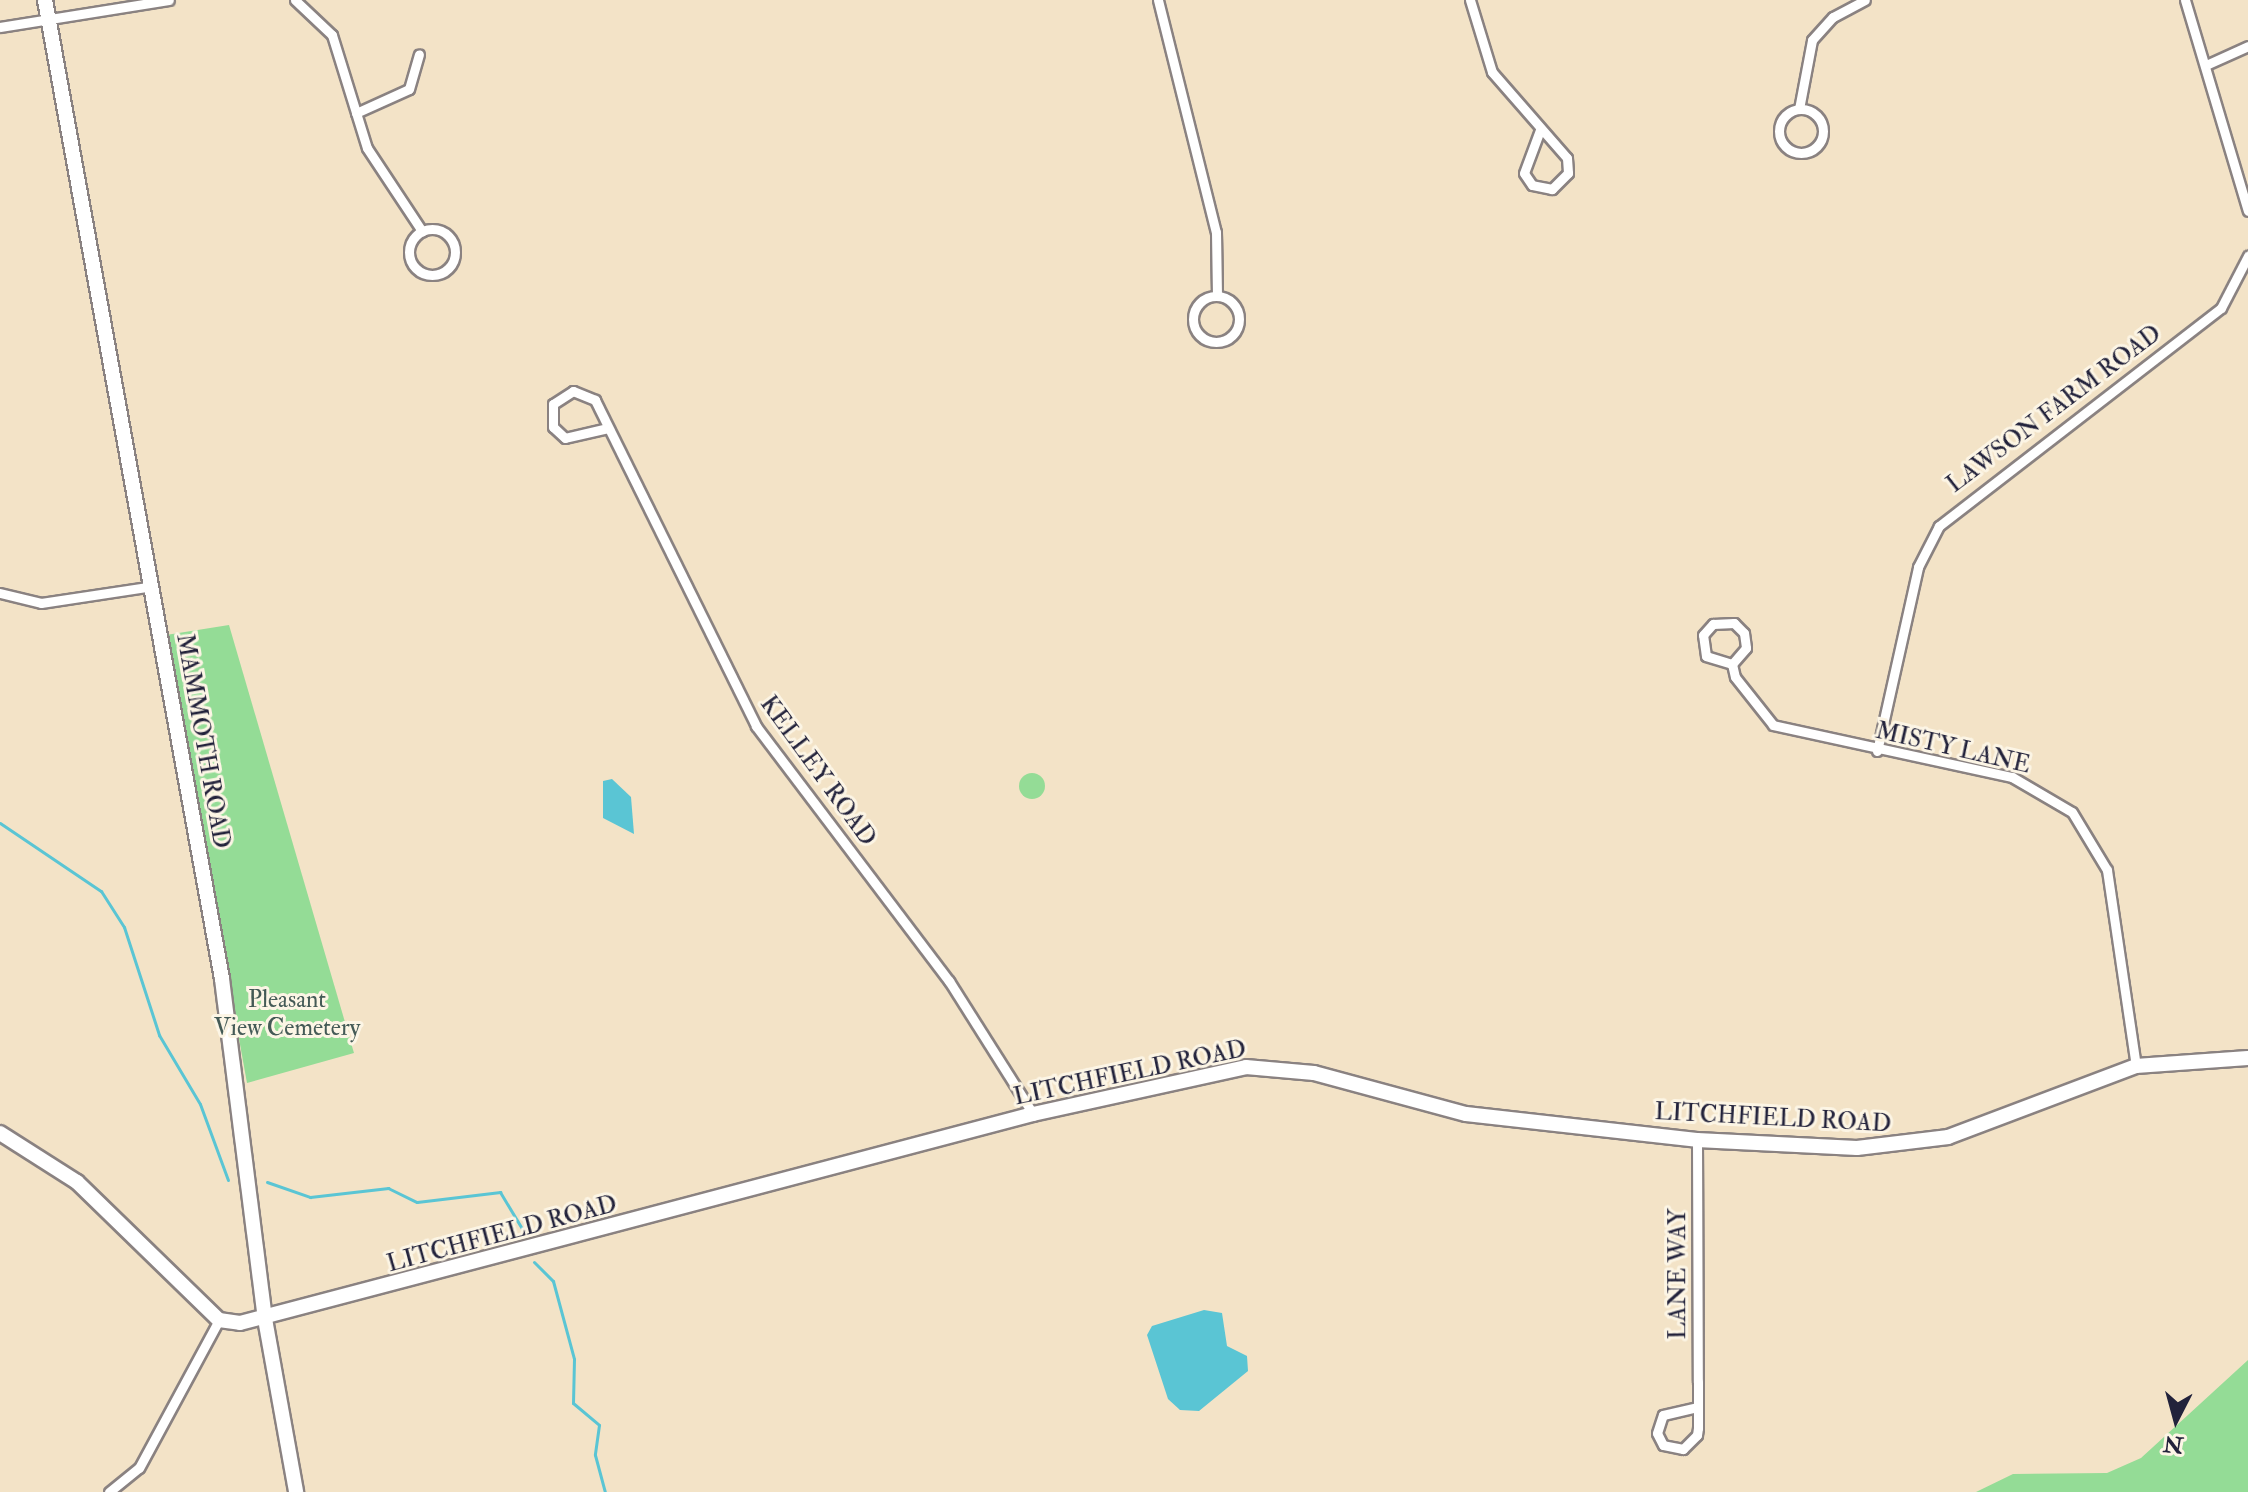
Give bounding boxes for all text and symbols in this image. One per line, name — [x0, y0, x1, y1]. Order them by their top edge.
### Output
street label: LAWSON FARM ROAD — [1941, 319, 2167, 499]
street label: MAMMOTH ROAD — [170, 631, 236, 851]
street label: KELLEY ROAD — [754, 690, 882, 852]
street label: MISTY LANE — [1873, 716, 2033, 780]
park label: Pleasant View Cemetery — [214, 986, 360, 1042]
street label: LITCHFIELD ROAD — [1011, 1034, 1249, 1112]
street label: LITCHFIELD ROAD — [1654, 1097, 1892, 1139]
street label: LITCHFIELD ROAD — [384, 1189, 620, 1279]
street label: LANE WAY — [1664, 1209, 1692, 1339]
north arrow — [2136, 1380, 2216, 1460]
text: N — [2162, 1429, 2185, 1459]

